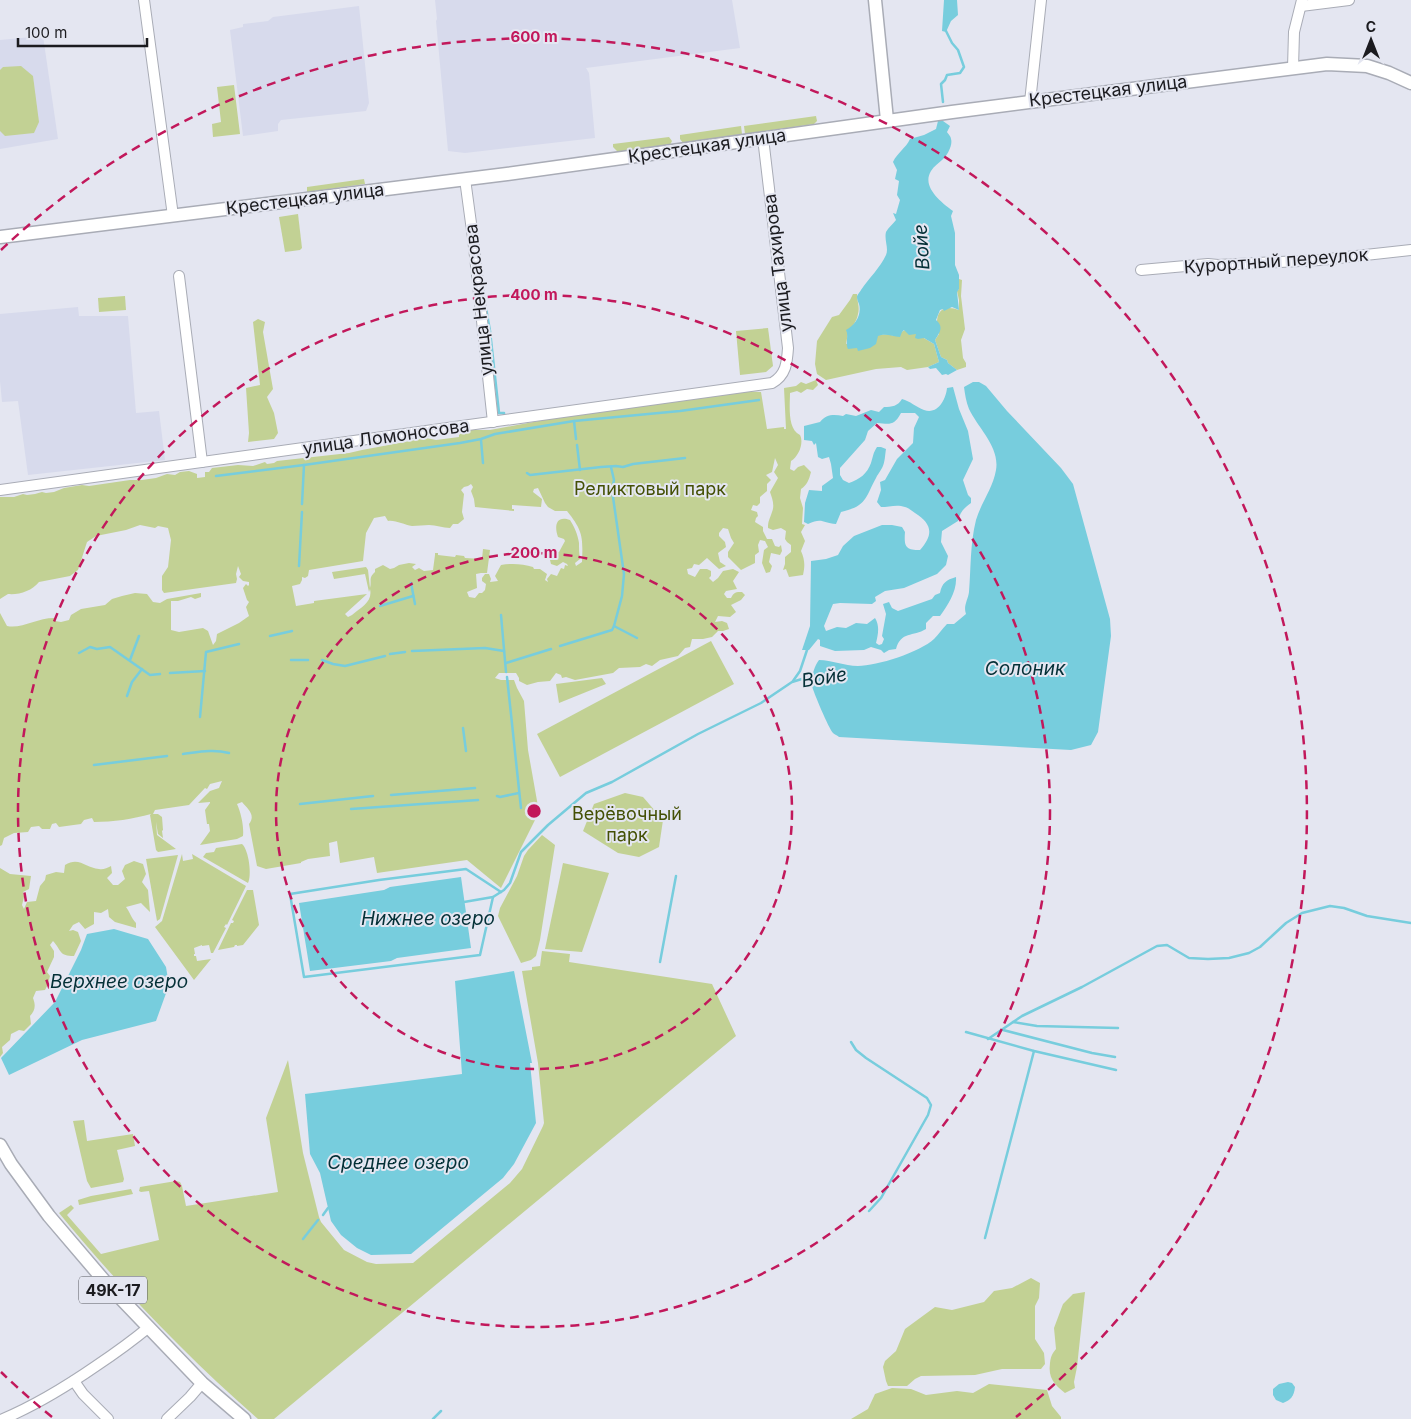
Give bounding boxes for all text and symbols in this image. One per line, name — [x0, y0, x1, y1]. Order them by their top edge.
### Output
scale bar — [18, 15, 146, 47]
north arrow — [1346, 15, 1396, 65]
text: С — [1366, 18, 1376, 35]
text: 100 m — [25, 23, 67, 42]
text: 600 m — [510, 27, 558, 46]
street label: Крестецкая улица — [1028, 70, 1188, 111]
street label: Крестецкая улица — [627, 124, 787, 167]
street label: Крестецкая улица — [225, 178, 385, 219]
street label: улица Тахирова — [759, 193, 796, 333]
street label: улица Некрасова — [460, 223, 497, 377]
water label: Войе — [908, 223, 935, 271]
street label: Курортный переулок — [1183, 244, 1369, 277]
text: 400 m — [510, 285, 558, 304]
street label: улица Ломоносова — [301, 414, 471, 459]
park label: Реликтовый парк — [574, 478, 726, 499]
text: 200 m — [511, 543, 557, 562]
water label: Солоник — [985, 657, 1066, 680]
water label: Войе — [800, 663, 849, 692]
centre of rings — [525, 802, 543, 820]
park label: Верёвочный парк — [572, 803, 682, 845]
water label: Нижнее озеро — [361, 907, 495, 930]
water label: Верхнее озеро — [50, 970, 188, 993]
water label: Среднее озеро — [327, 1151, 469, 1174]
road number: 49К-17 — [79, 1276, 147, 1304]

